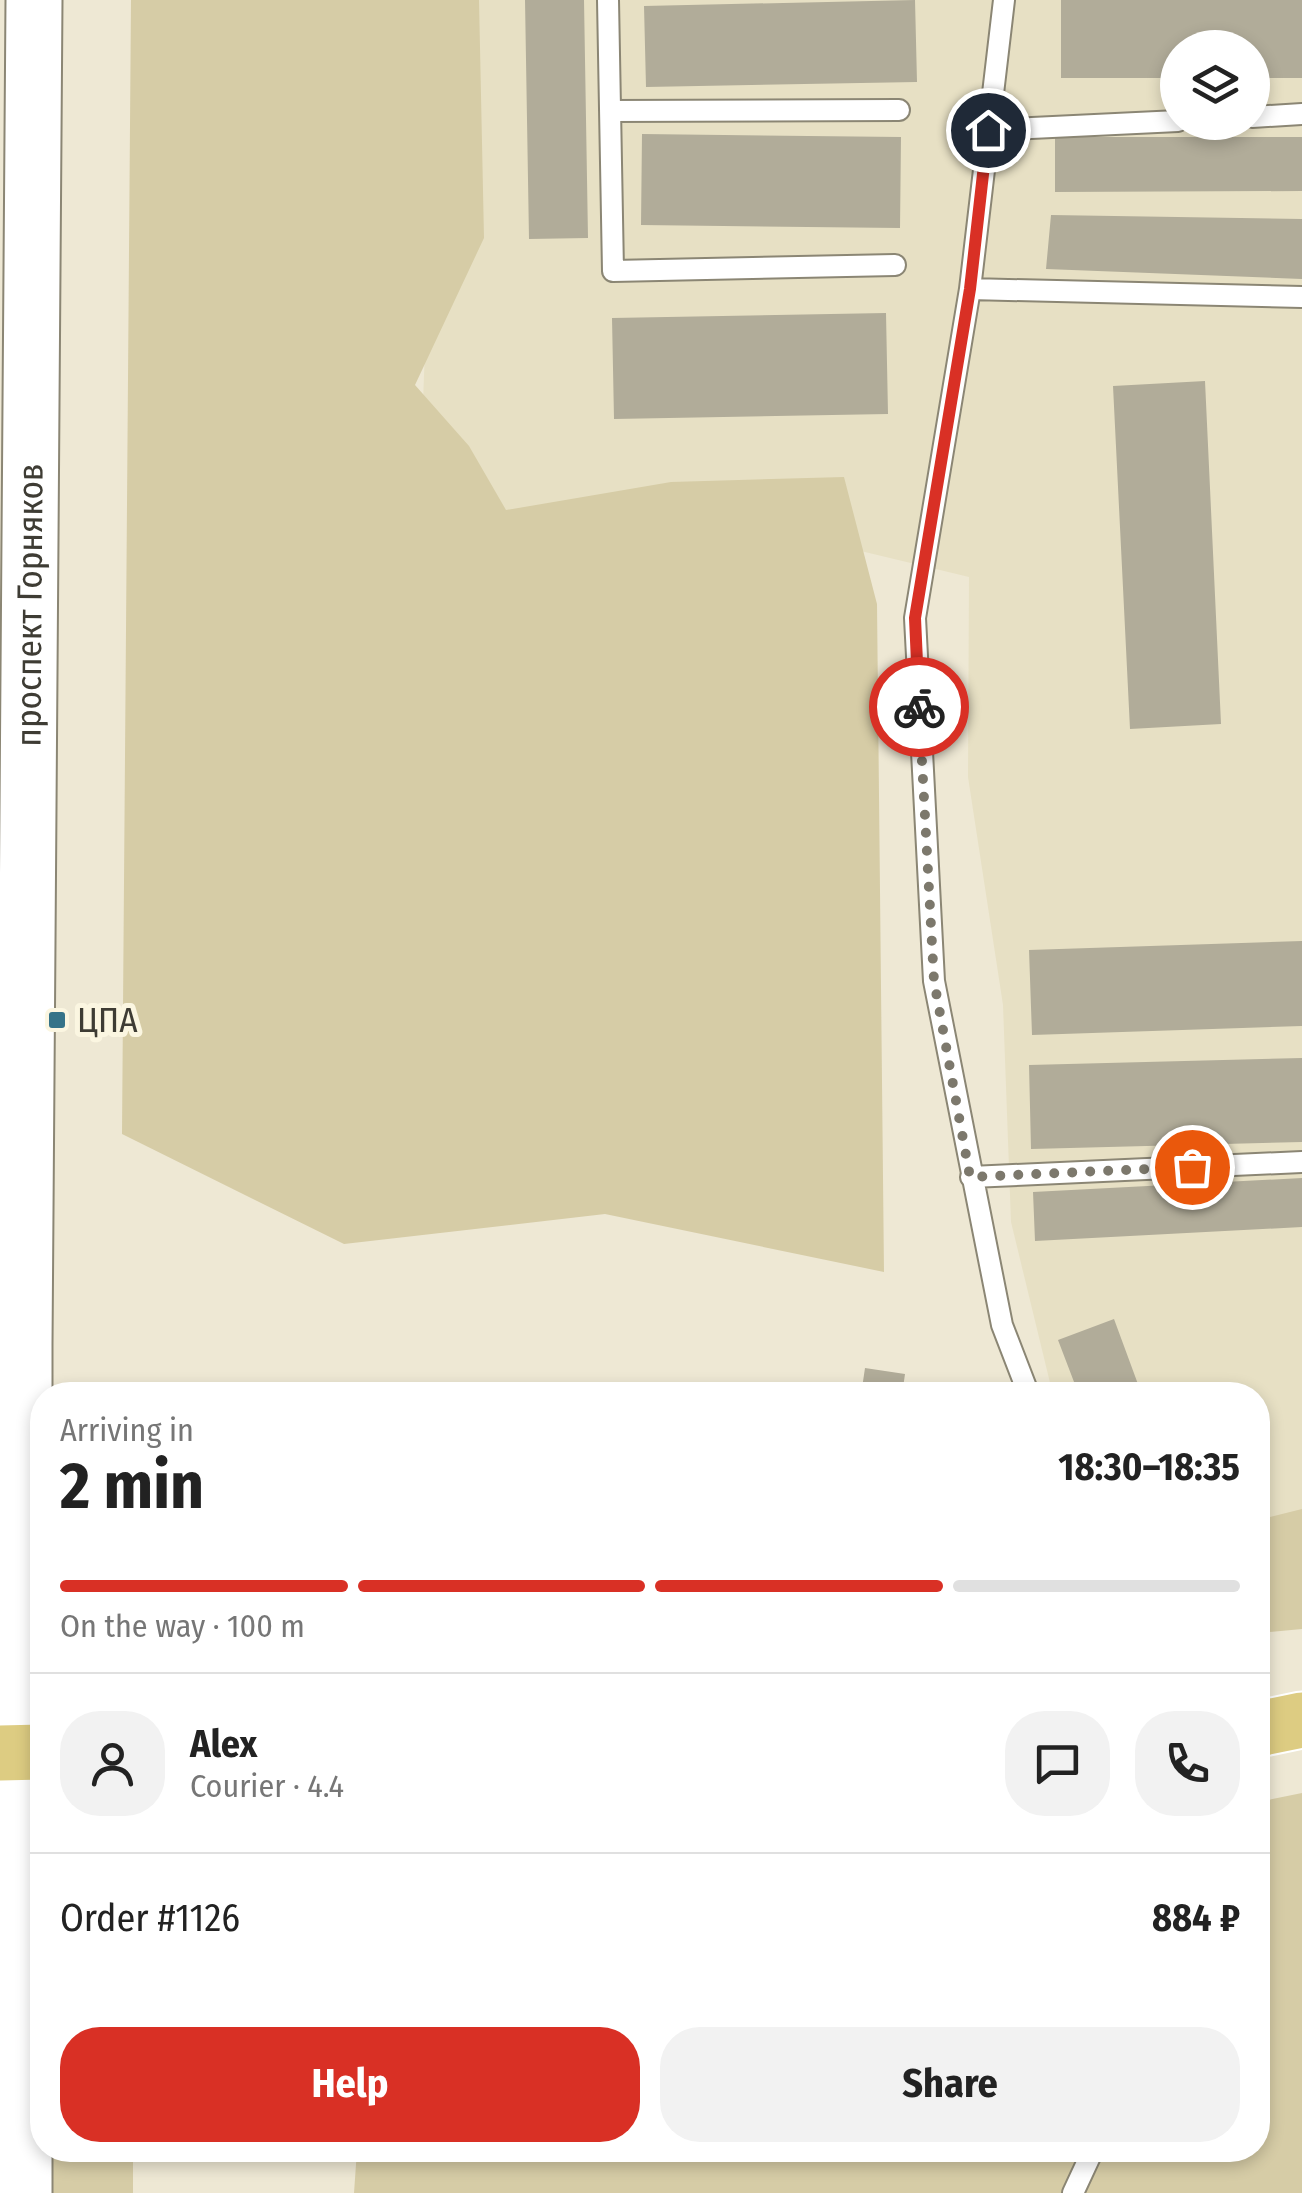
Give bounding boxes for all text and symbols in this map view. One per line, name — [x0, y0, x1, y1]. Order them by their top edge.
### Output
map controls — [1160, 30, 1270, 140]
button: layers — [1160, 30, 1270, 140]
pin — [946, 88, 1031, 173]
icon: home — [961, 103, 1016, 158]
street label: проспект Горняков — [7, 463, 52, 747]
courier — [869, 657, 969, 757]
icon: bike — [892, 680, 947, 735]
place label: ЦПА — [77, 999, 138, 1041]
marker: ЦПА — [46, 1009, 68, 1031]
pin — [1150, 1125, 1235, 1210]
icon: bag — [1165, 1140, 1220, 1195]
text: Arriving in — [60, 1411, 194, 1449]
text: 18:30–18:35 — [1058, 1444, 1240, 1490]
text: 2 min — [60, 1447, 204, 1525]
text: On the way · 100 m — [60, 1607, 305, 1645]
button: person — [60, 1711, 165, 1816]
button: chat — [1005, 1711, 1110, 1816]
button: phone — [1135, 1711, 1240, 1816]
text: Alex — [190, 1721, 257, 1767]
text: Courier · 4.4 — [190, 1767, 344, 1805]
text: Order #1126 — [60, 1895, 240, 1941]
text: 884 ₽ — [1152, 1895, 1240, 1941]
button: Help — [60, 2027, 640, 2142]
button: Share — [660, 2027, 1240, 2142]

